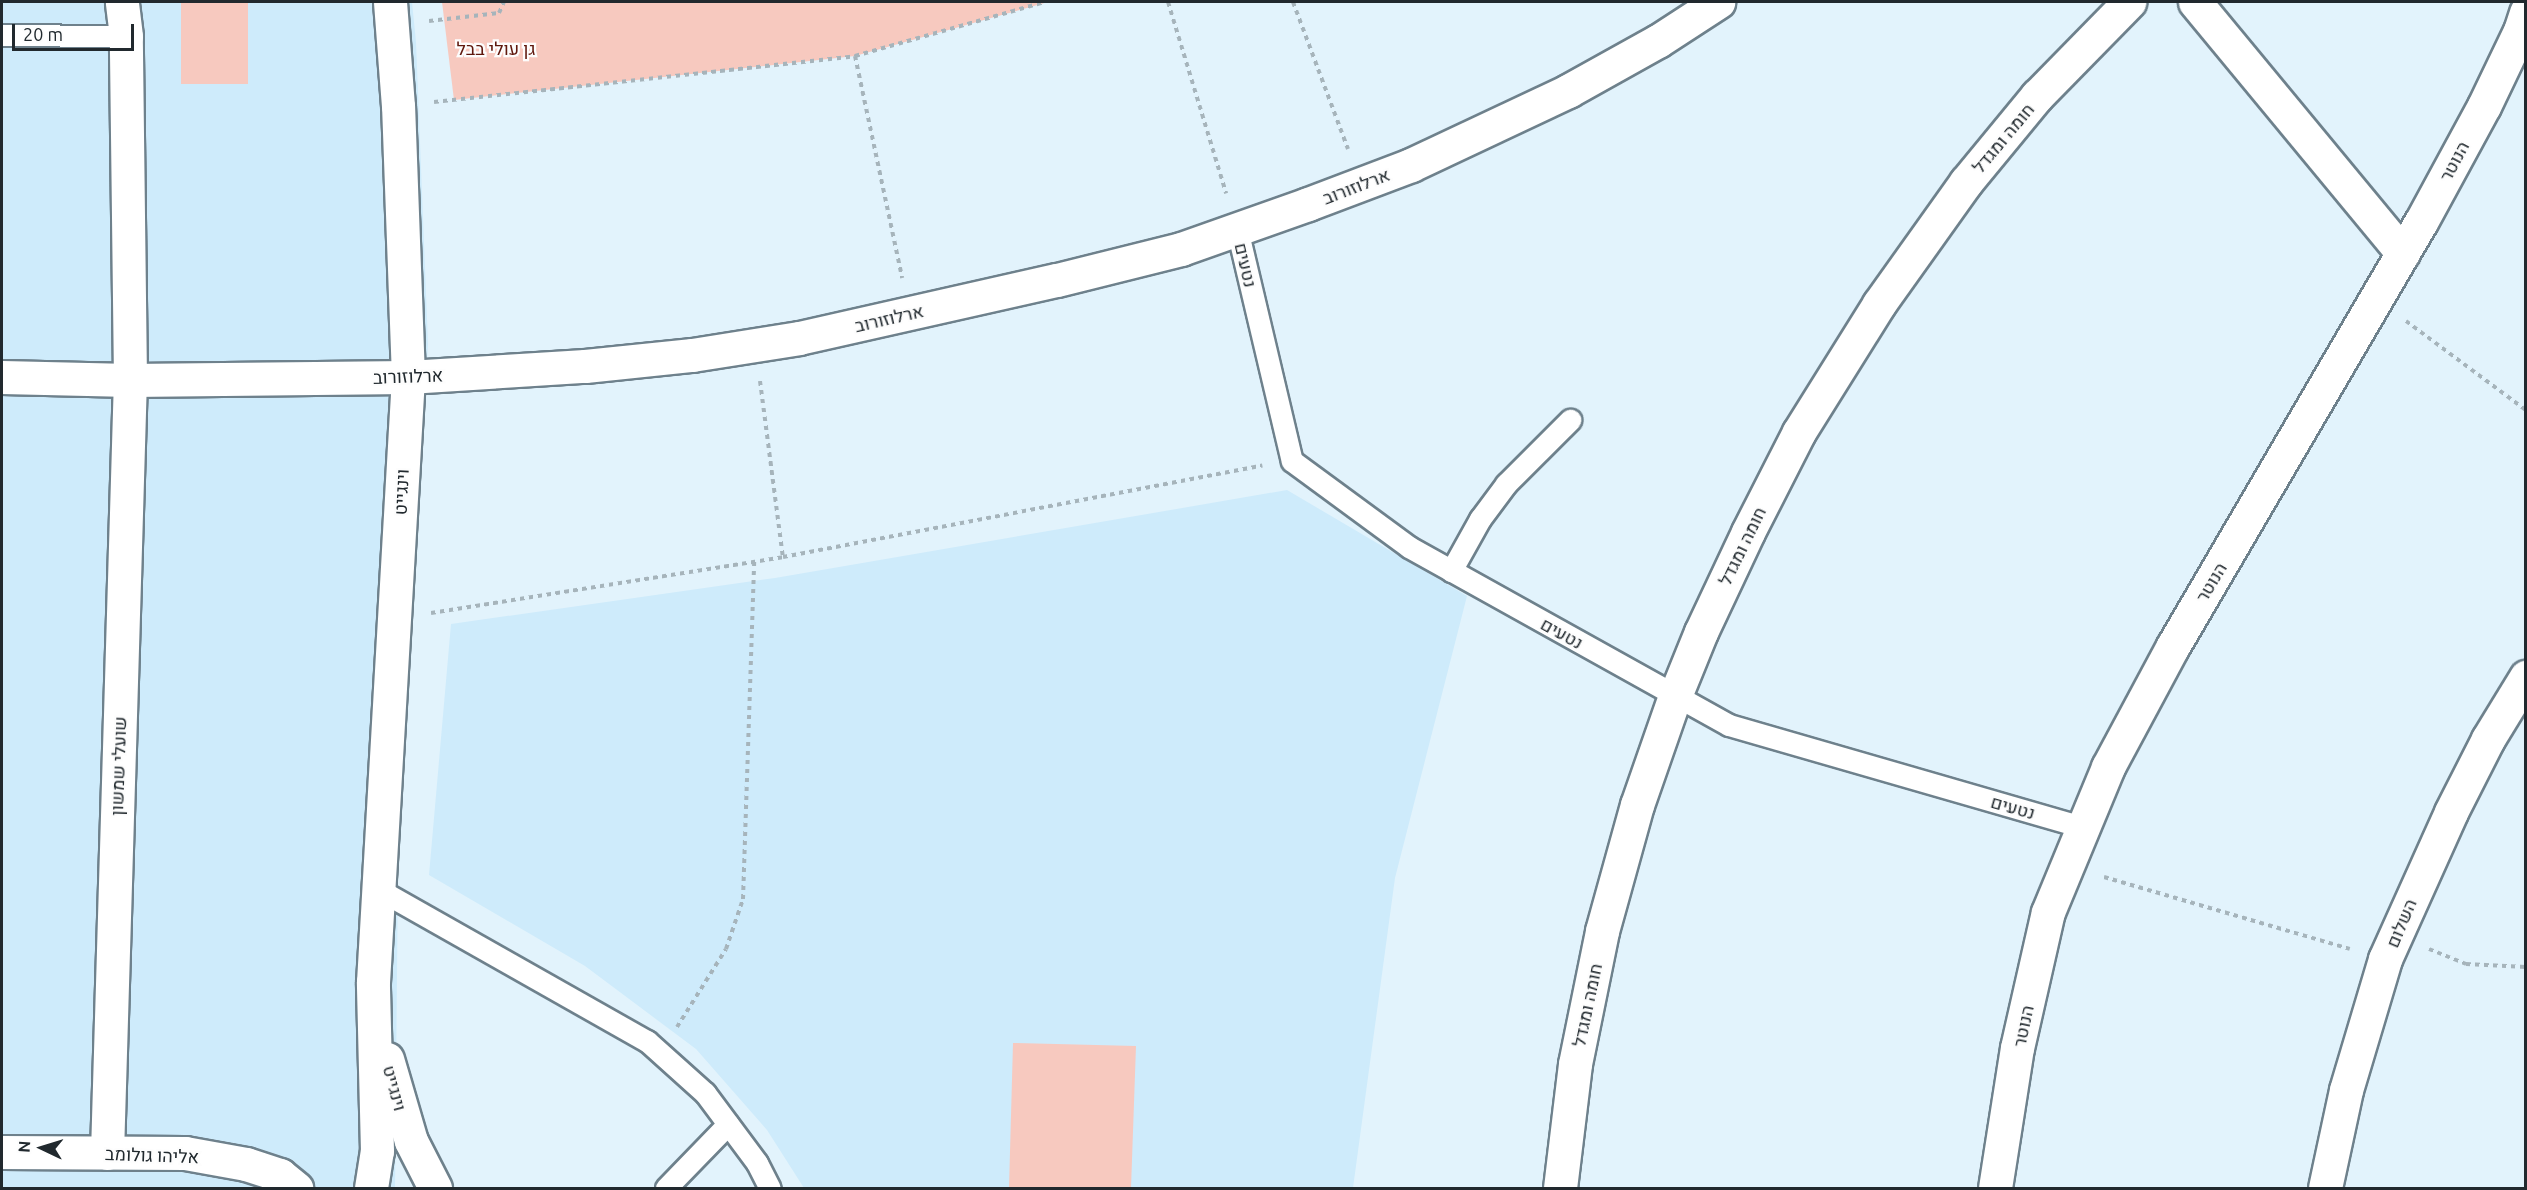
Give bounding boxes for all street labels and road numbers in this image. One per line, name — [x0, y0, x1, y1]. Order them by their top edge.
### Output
street label: חומה ומגדל — [1968, 99, 2038, 177]
street label: הנוטר — [2435, 137, 2473, 185]
street label: ארלוזורוב — [1319, 163, 1393, 209]
street label: נטעים — [1230, 241, 1262, 289]
street label: ארלוזורוב — [852, 300, 926, 336]
street label: ארלוזורוב — [373, 364, 443, 388]
street label: וינגייט — [389, 468, 413, 516]
street label: חומה ומגדל — [1714, 503, 1770, 589]
street label: הנוטר — [2191, 558, 2231, 606]
street label: נטעים — [1537, 613, 1587, 653]
street label: שועלי שמשון — [105, 716, 131, 816]
street label: נטעים — [1988, 790, 2038, 824]
street label: השלום — [2381, 895, 2421, 951]
street label: חומה ומגדל — [1568, 961, 1606, 1049]
street label: הנוטר — [2008, 1003, 2038, 1049]
street label: וינגייט — [379, 1063, 411, 1113]
street label: אליהו גולומב — [105, 1143, 199, 1167]

